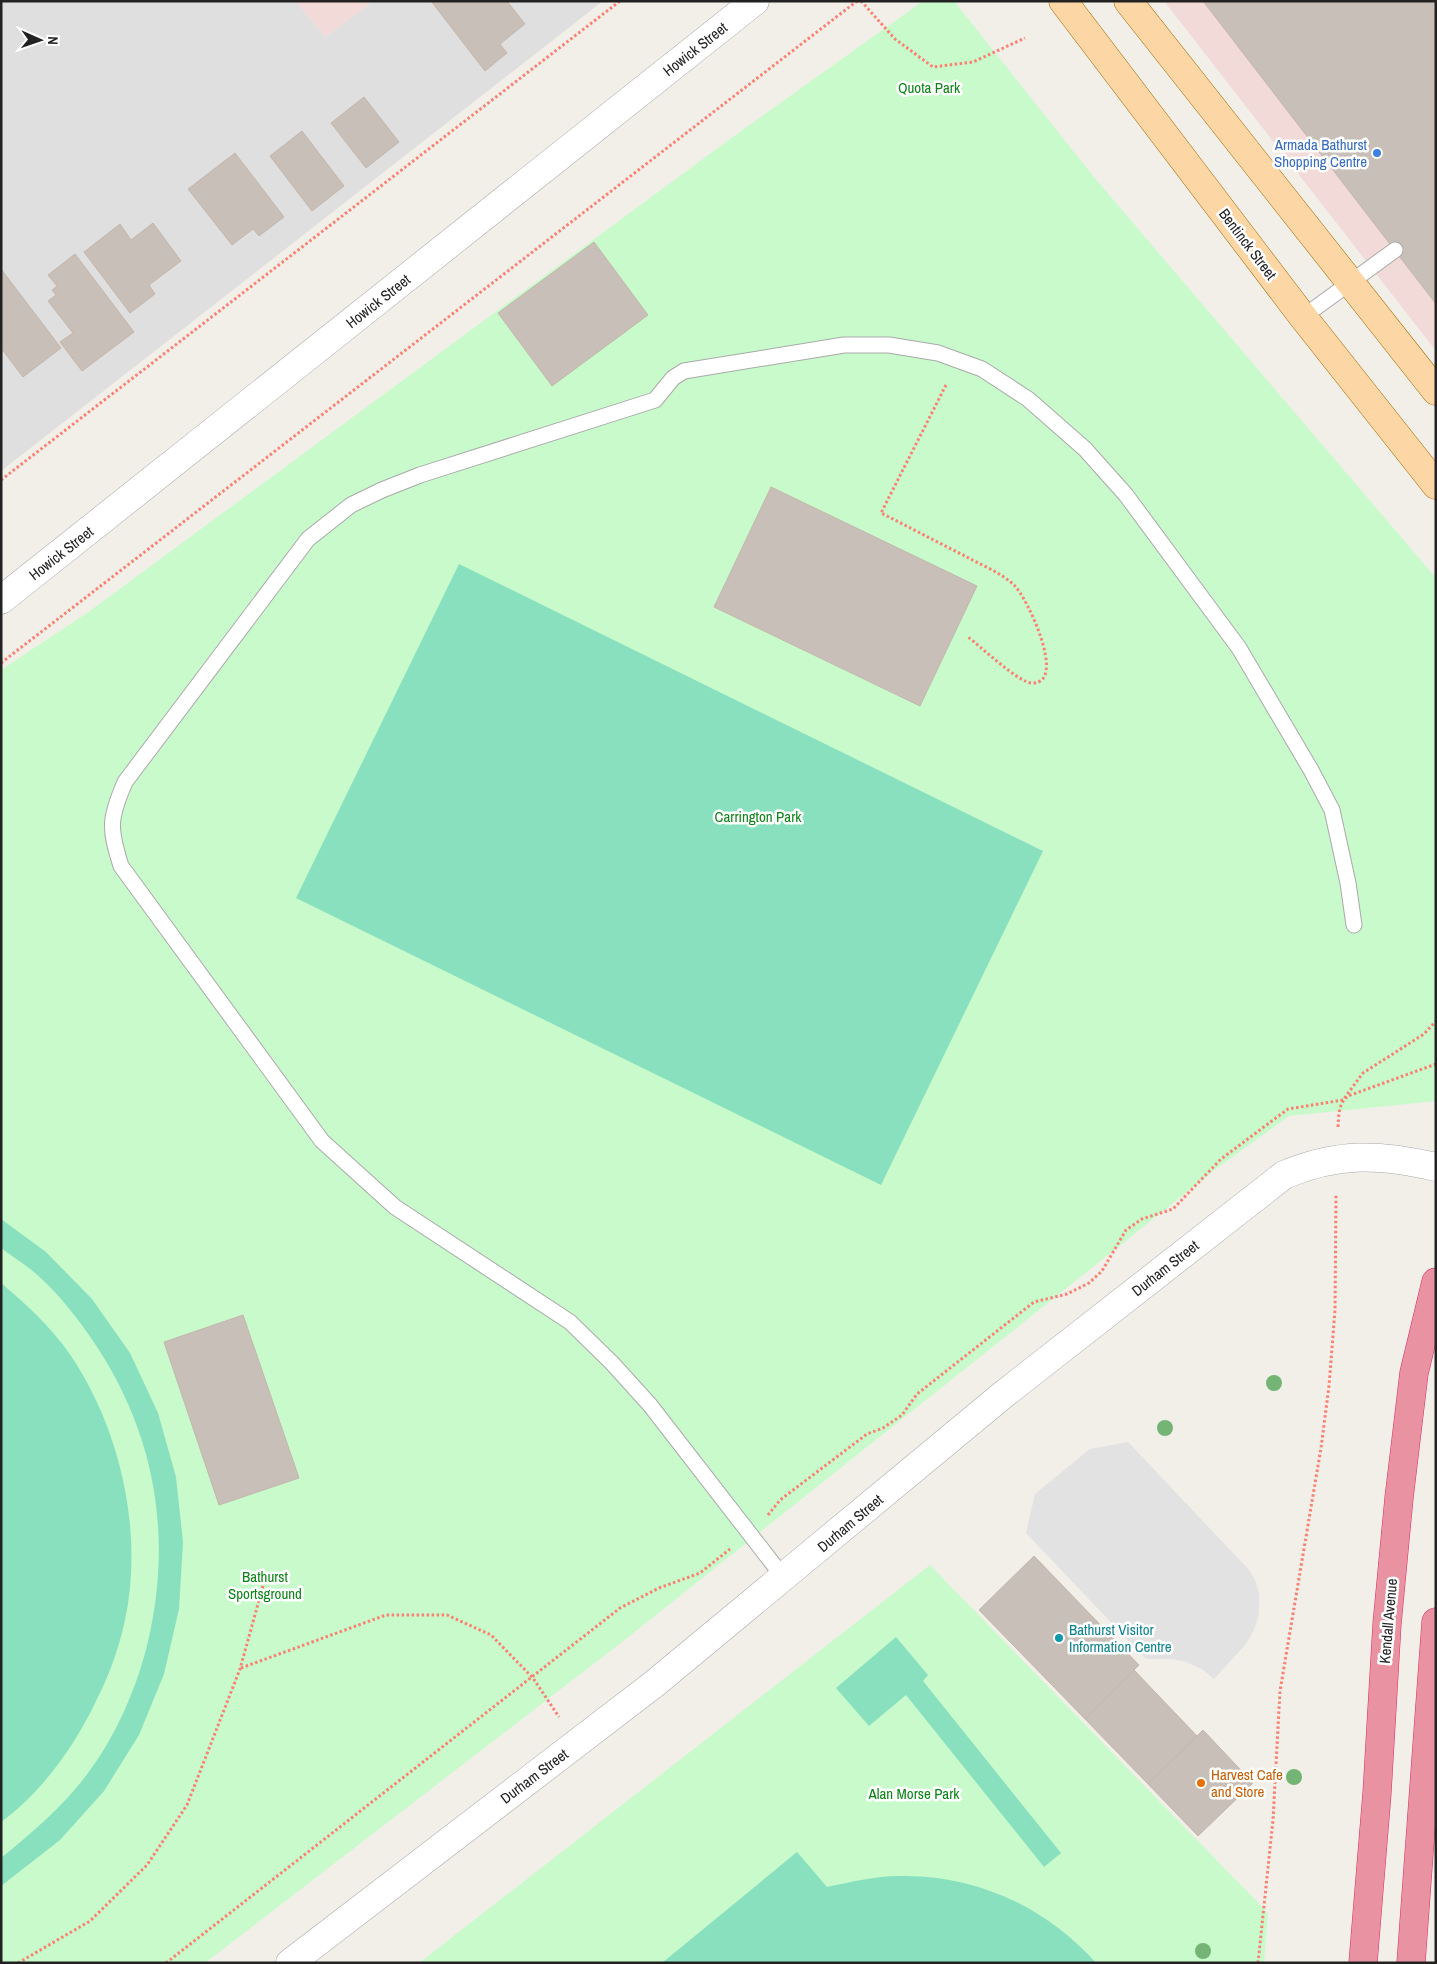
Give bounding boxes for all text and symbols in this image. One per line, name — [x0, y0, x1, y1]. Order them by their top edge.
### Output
north arrow — [15, 15, 65, 65]
street label: Howick Street — [658, 17, 732, 81]
text: N — [44, 36, 62, 45]
park label: Quota Park — [898, 77, 961, 98]
place label: Armada Bathurst Shopping Centre — [1274, 134, 1368, 172]
marker: Armada Bathurst Shopping Centre — [1371, 147, 1383, 159]
street label: Bentinck Street — [1214, 204, 1282, 284]
street label: Howick Street — [341, 269, 415, 333]
street label: Howick Street — [24, 521, 98, 585]
park label: Carrington Park — [715, 806, 802, 827]
street label: Durham Street — [1127, 1235, 1203, 1301]
street label: Durham Street — [813, 1489, 888, 1557]
park label: Bathurst Sportsground — [228, 1566, 302, 1604]
street label: Kendall Avenue — [1374, 1577, 1402, 1664]
place label: Bathurst Visitor Information Centre — [1069, 1619, 1172, 1657]
marker: Bathurst Visitor Information Centre — [1053, 1632, 1065, 1644]
street label: Durham Street — [496, 1743, 573, 1808]
place label: Harvest Cafe and Store — [1211, 1764, 1283, 1802]
marker: Harvest Cafe and Store — [1195, 1777, 1207, 1789]
park label: Alan Morse Park — [868, 1783, 960, 1804]

